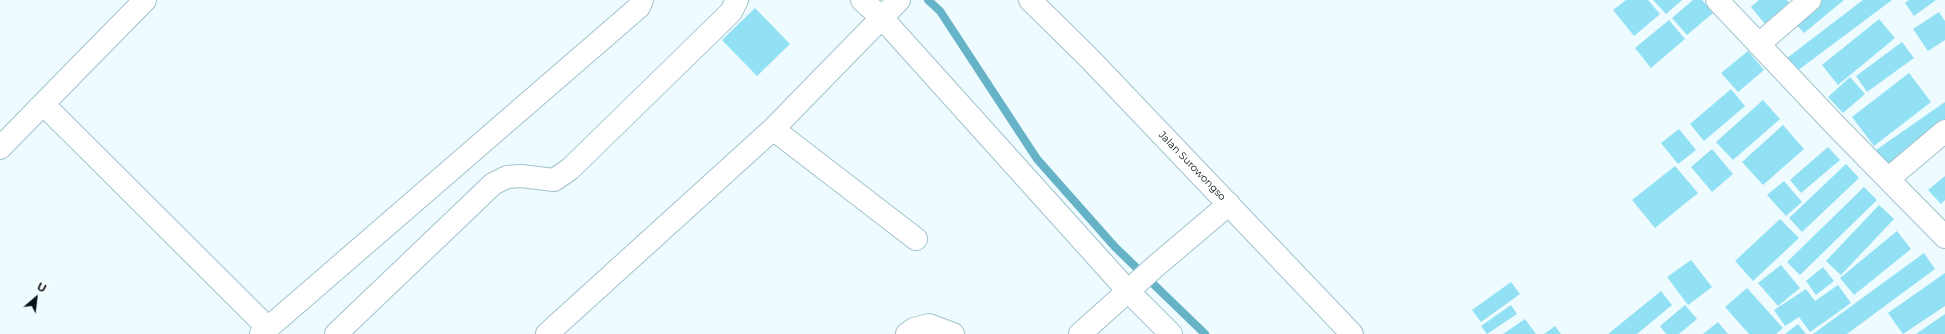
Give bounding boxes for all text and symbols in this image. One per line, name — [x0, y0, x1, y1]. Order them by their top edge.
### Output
street label: Jalan Surowongso — [1156, 129, 1228, 203]
north arrow — [16, 278, 56, 318]
text: U — [35, 279, 49, 296]

